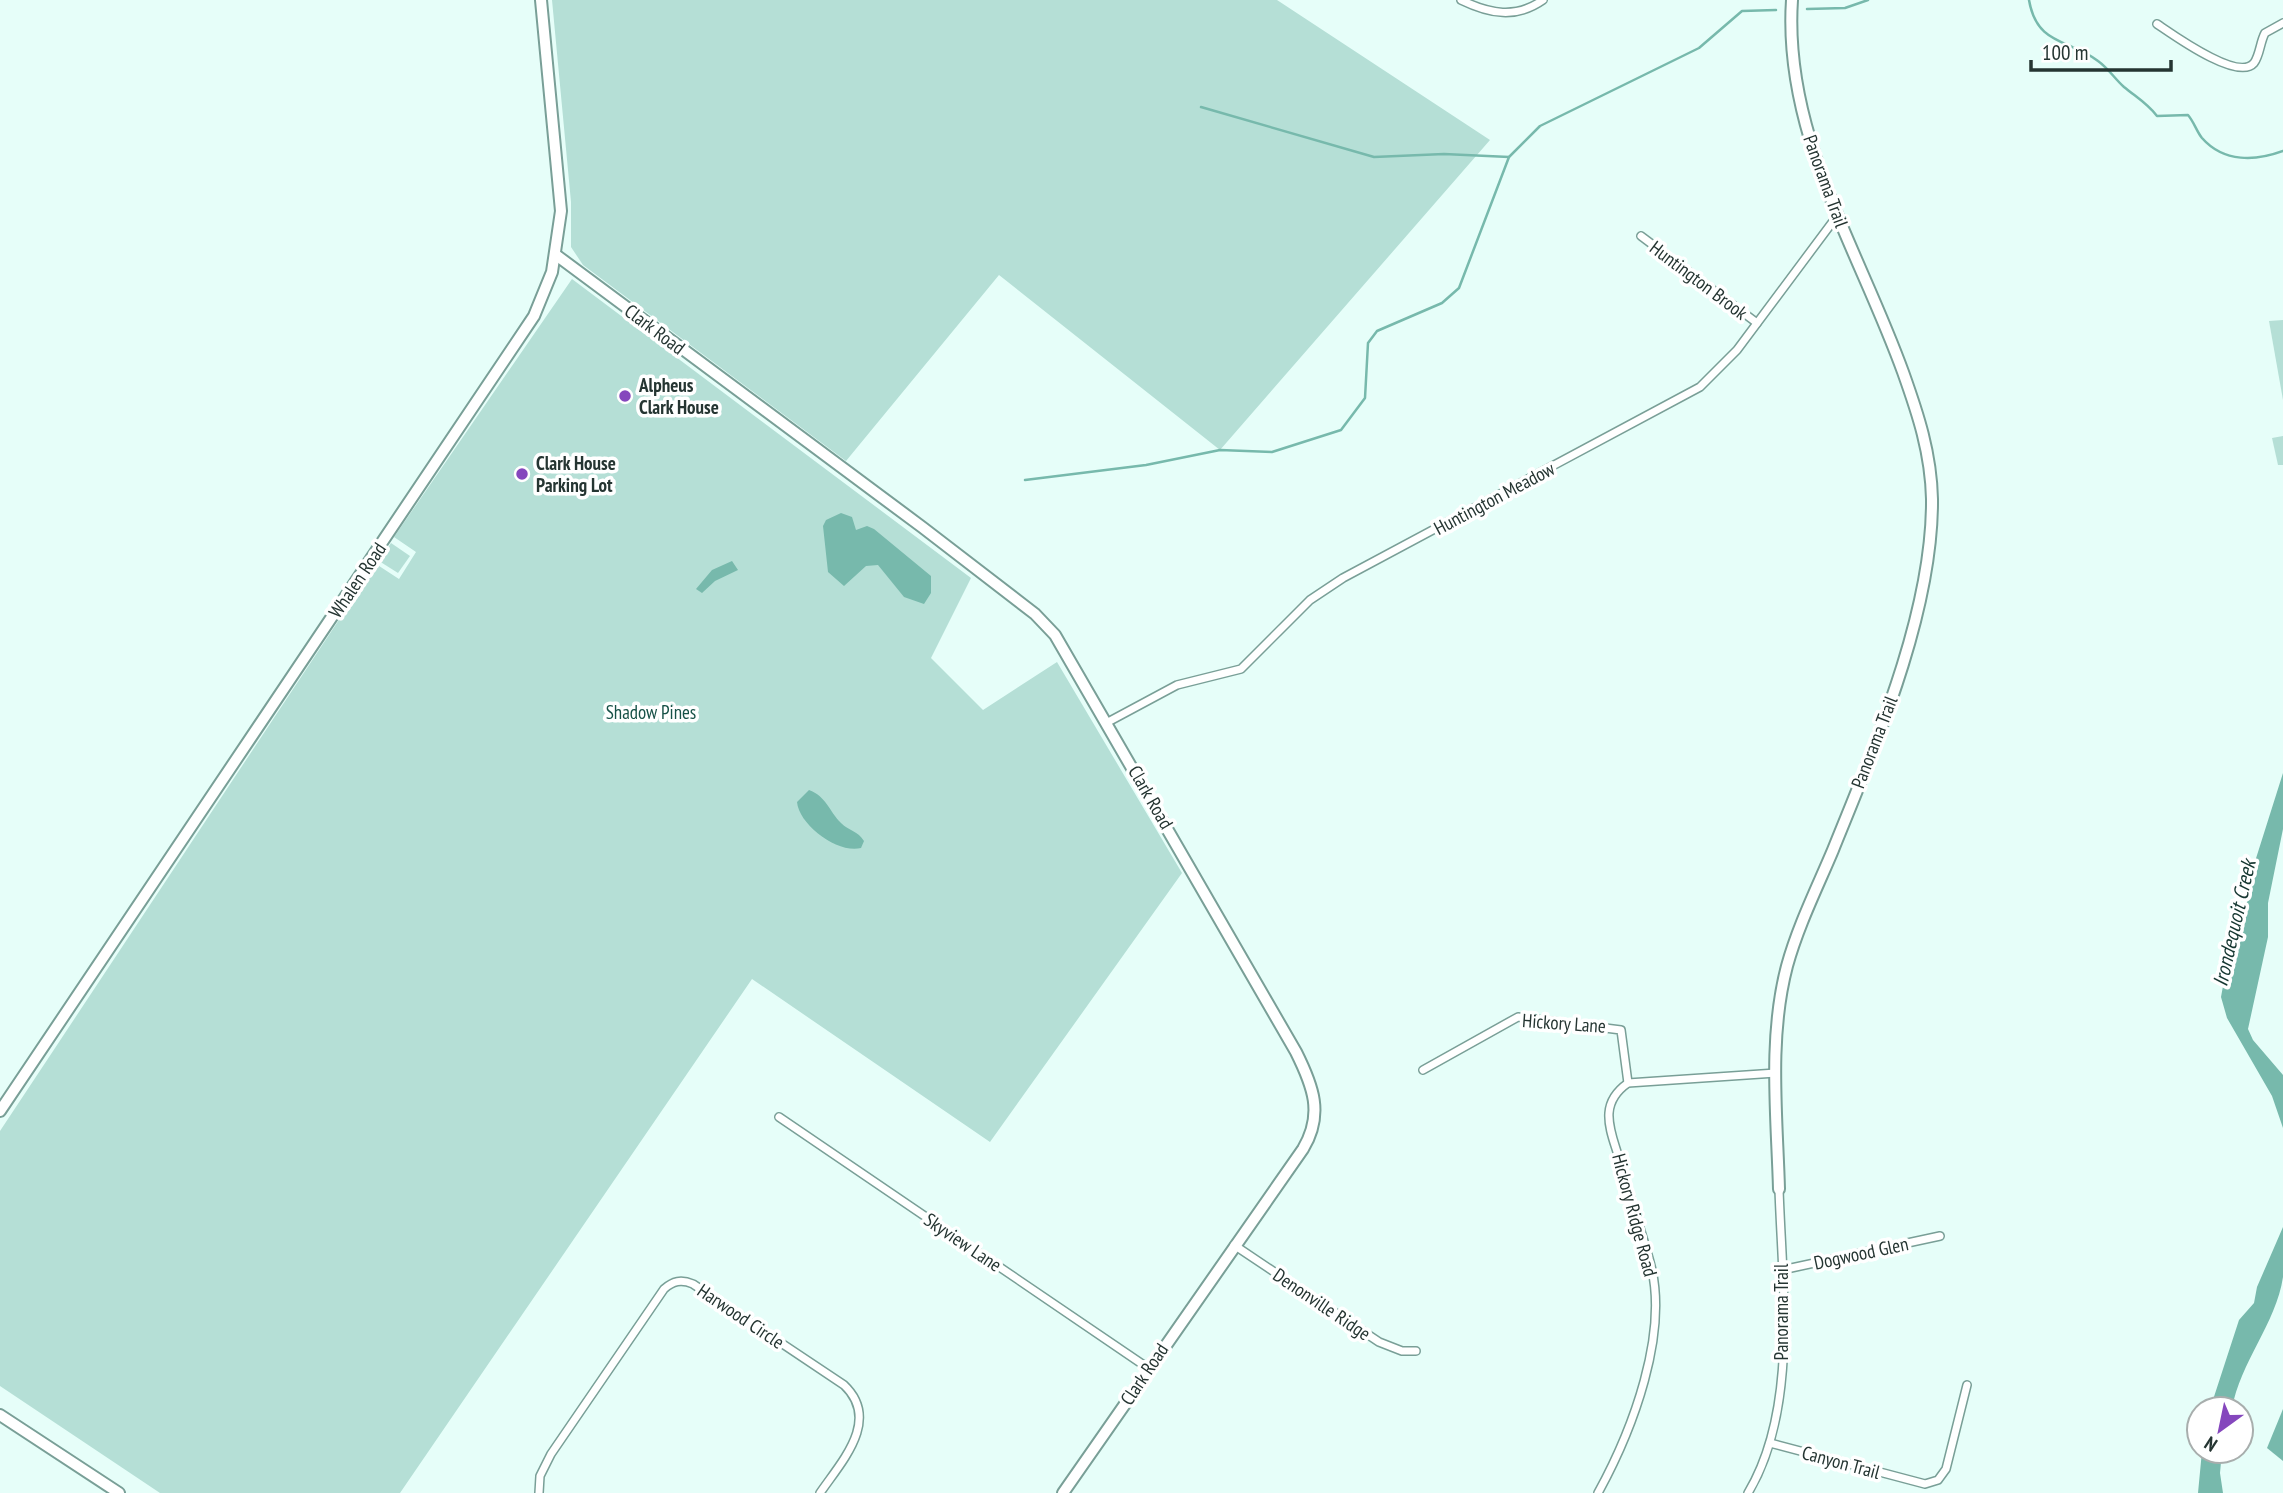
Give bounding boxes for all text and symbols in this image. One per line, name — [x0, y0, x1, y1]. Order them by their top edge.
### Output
scale bar — [2031, 28, 2171, 72]
text: 100 m — [2042, 39, 2088, 66]
street label: Panorama Trail — [1798, 131, 1854, 231]
street label: Huntington Brook — [1645, 235, 1753, 325]
street label: Clark Road — [620, 299, 690, 359]
place label: Alpheus Clark House — [638, 373, 719, 419]
marker: Alpheus Clark House — [617, 388, 633, 404]
place label: Clark House Parking Lot — [536, 451, 616, 497]
street label: Huntington Meadow — [1429, 456, 1559, 540]
marker: Clark House Parking Lot — [514, 466, 530, 482]
street label: Whalen Road — [323, 538, 391, 622]
street label: Panorama Trail — [1845, 692, 1903, 791]
park label: Shadow Pines — [606, 700, 696, 724]
street label: Clark Road — [1123, 761, 1179, 833]
water label: Irondequoit Creek — [2206, 854, 2262, 989]
street label: Hickory Lane — [1521, 1008, 1607, 1038]
street label: Hickory Ridge Road — [1607, 1151, 1663, 1279]
street label: Skyview Lane — [920, 1207, 1006, 1277]
street label: Dogwood Glen — [1812, 1231, 1910, 1275]
street label: Denonville Ridge — [1269, 1263, 1375, 1345]
street label: Panorama Trail — [1769, 1263, 1793, 1360]
street label: Harwood Circle — [693, 1278, 789, 1354]
street label: Clark Road — [1115, 1339, 1173, 1409]
north arrow — [2185, 1395, 2255, 1465]
text: N — [2200, 1431, 2222, 1457]
street label: Canyon Trail — [1799, 1440, 1883, 1484]

